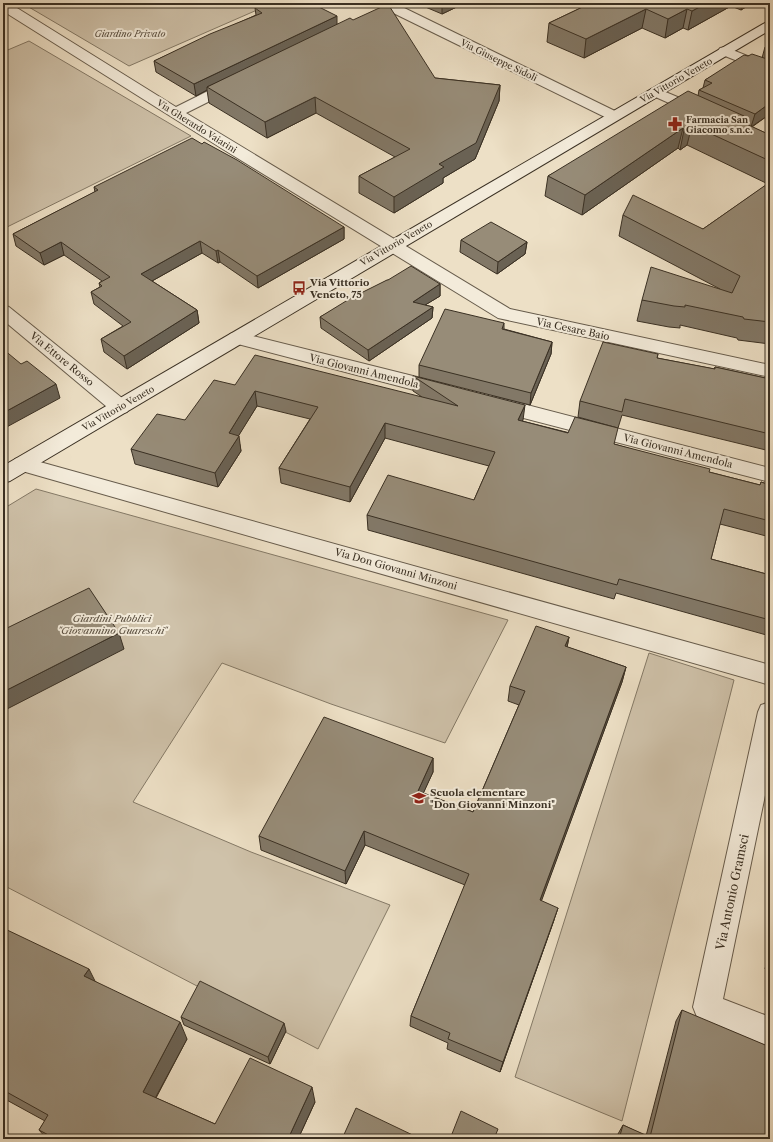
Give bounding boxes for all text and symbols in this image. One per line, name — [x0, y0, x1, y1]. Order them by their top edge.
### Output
park label: Giardino Privato — [95, 28, 165, 39]
street label: Via Giuseppe Sidoli — [458, 36, 539, 83]
street label: Via Vittorio Veneto — [637, 55, 714, 106]
street label: Via Gherardo Vaiarini — [154, 96, 239, 155]
place label: Farmacia San Giacomo s.n.c. — [686, 114, 753, 135]
pharmacy icon: Farmacia San Giacomo s.n.c. — [667, 116, 683, 132]
street label: Via Vittorio Veneto — [357, 218, 434, 269]
place label: Via Vittorio Veneto, 75 — [309, 276, 369, 301]
bus stop icon: Via Vittorio Veneto, 75 — [291, 280, 307, 296]
street label: Via Cesare Baio — [534, 315, 611, 343]
street label: Via Ettore Rosso — [27, 329, 97, 389]
street label: Via Giovanni Amendola — [307, 351, 421, 391]
street label: Via Vittorio Veneto — [79, 383, 156, 434]
street label: Via Giovanni Amendola — [621, 431, 735, 471]
street label: Via Don Giovanni Minzoni — [332, 545, 459, 593]
park label: Giardini Pubblici "Giovannino Guareschi" — [57, 612, 169, 637]
place label: Scuola elementare "Don Giovanni Minzoni" — [430, 786, 555, 811]
school or university icon: Scuola elementare "Don Giovanni Minzoni" — [411, 790, 427, 806]
street label: Via Antonio Gramsci — [712, 832, 752, 952]

